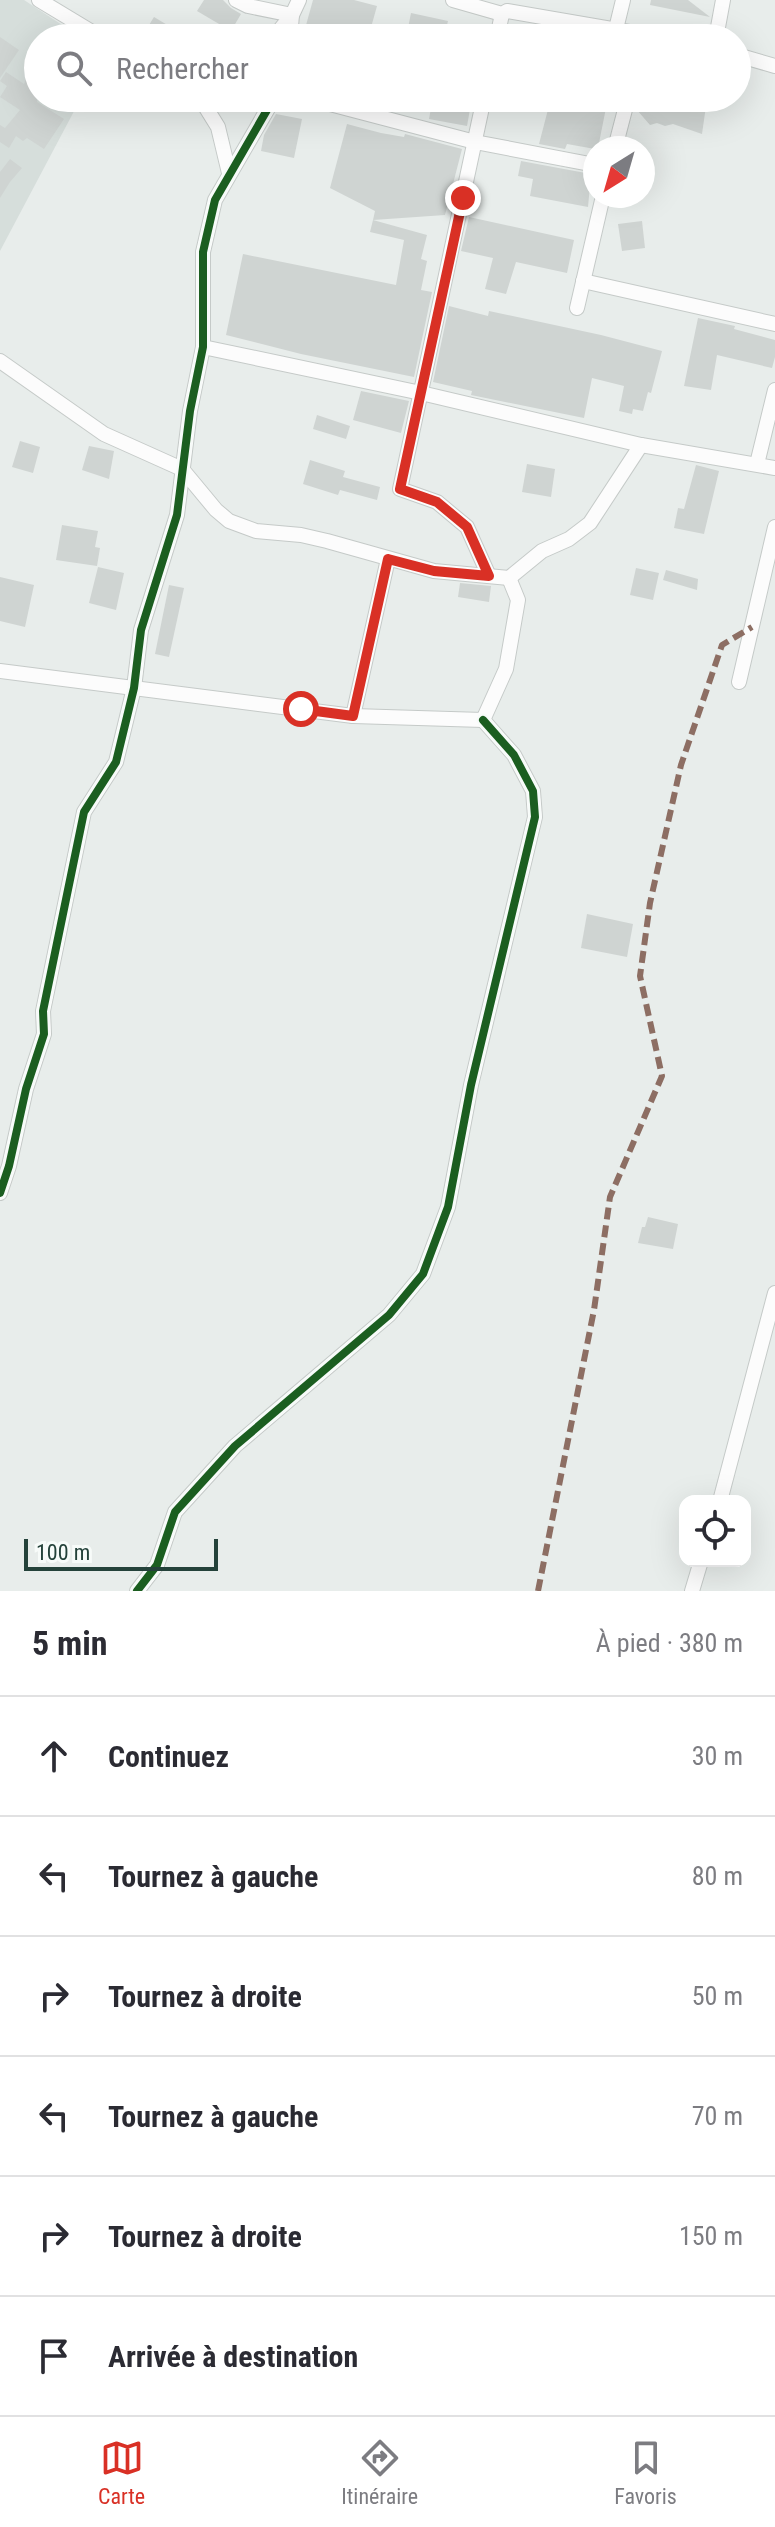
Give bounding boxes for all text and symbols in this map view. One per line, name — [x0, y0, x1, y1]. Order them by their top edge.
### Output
search box — [24, 24, 751, 112]
icon: search — [52, 46, 96, 90]
text: Rechercher — [116, 51, 249, 86]
north arrow — [583, 136, 655, 208]
route end — [445, 180, 481, 216]
route start — [283, 691, 319, 727]
map controls — [679, 1495, 751, 1567]
button: locate — [679, 1495, 751, 1567]
scale bar — [24, 1535, 218, 1571]
text: 100 m — [36, 1540, 90, 1565]
text: 5 min — [32, 1623, 108, 1663]
text: À pied · 380 m — [596, 1628, 743, 1658]
icon: ahead — [32, 1734, 76, 1778]
text: Continuez — [108, 1739, 229, 1774]
text: 30 m — [692, 1741, 743, 1771]
icon: left — [32, 1854, 76, 1898]
text: Tournez à gauche — [108, 1859, 318, 1894]
text: 80 m — [692, 1861, 743, 1891]
icon: right — [32, 1974, 76, 2018]
text: Tournez à droite — [108, 1979, 302, 2014]
text: 50 m — [692, 1981, 743, 2011]
icon: left — [32, 2094, 76, 2138]
text: Tournez à gauche — [108, 2099, 318, 2134]
text: 70 m — [692, 2101, 743, 2131]
icon: right — [32, 2214, 76, 2258]
text: Tournez à droite — [108, 2219, 302, 2254]
text: 150 m — [679, 2221, 743, 2251]
icon: arrive — [32, 2334, 76, 2378]
text: Arrivée à destination — [108, 2339, 358, 2374]
tab: Carte — [98, 2436, 145, 2509]
tab: Itinéraire — [341, 2436, 418, 2509]
tab: Favoris — [614, 2436, 677, 2509]

